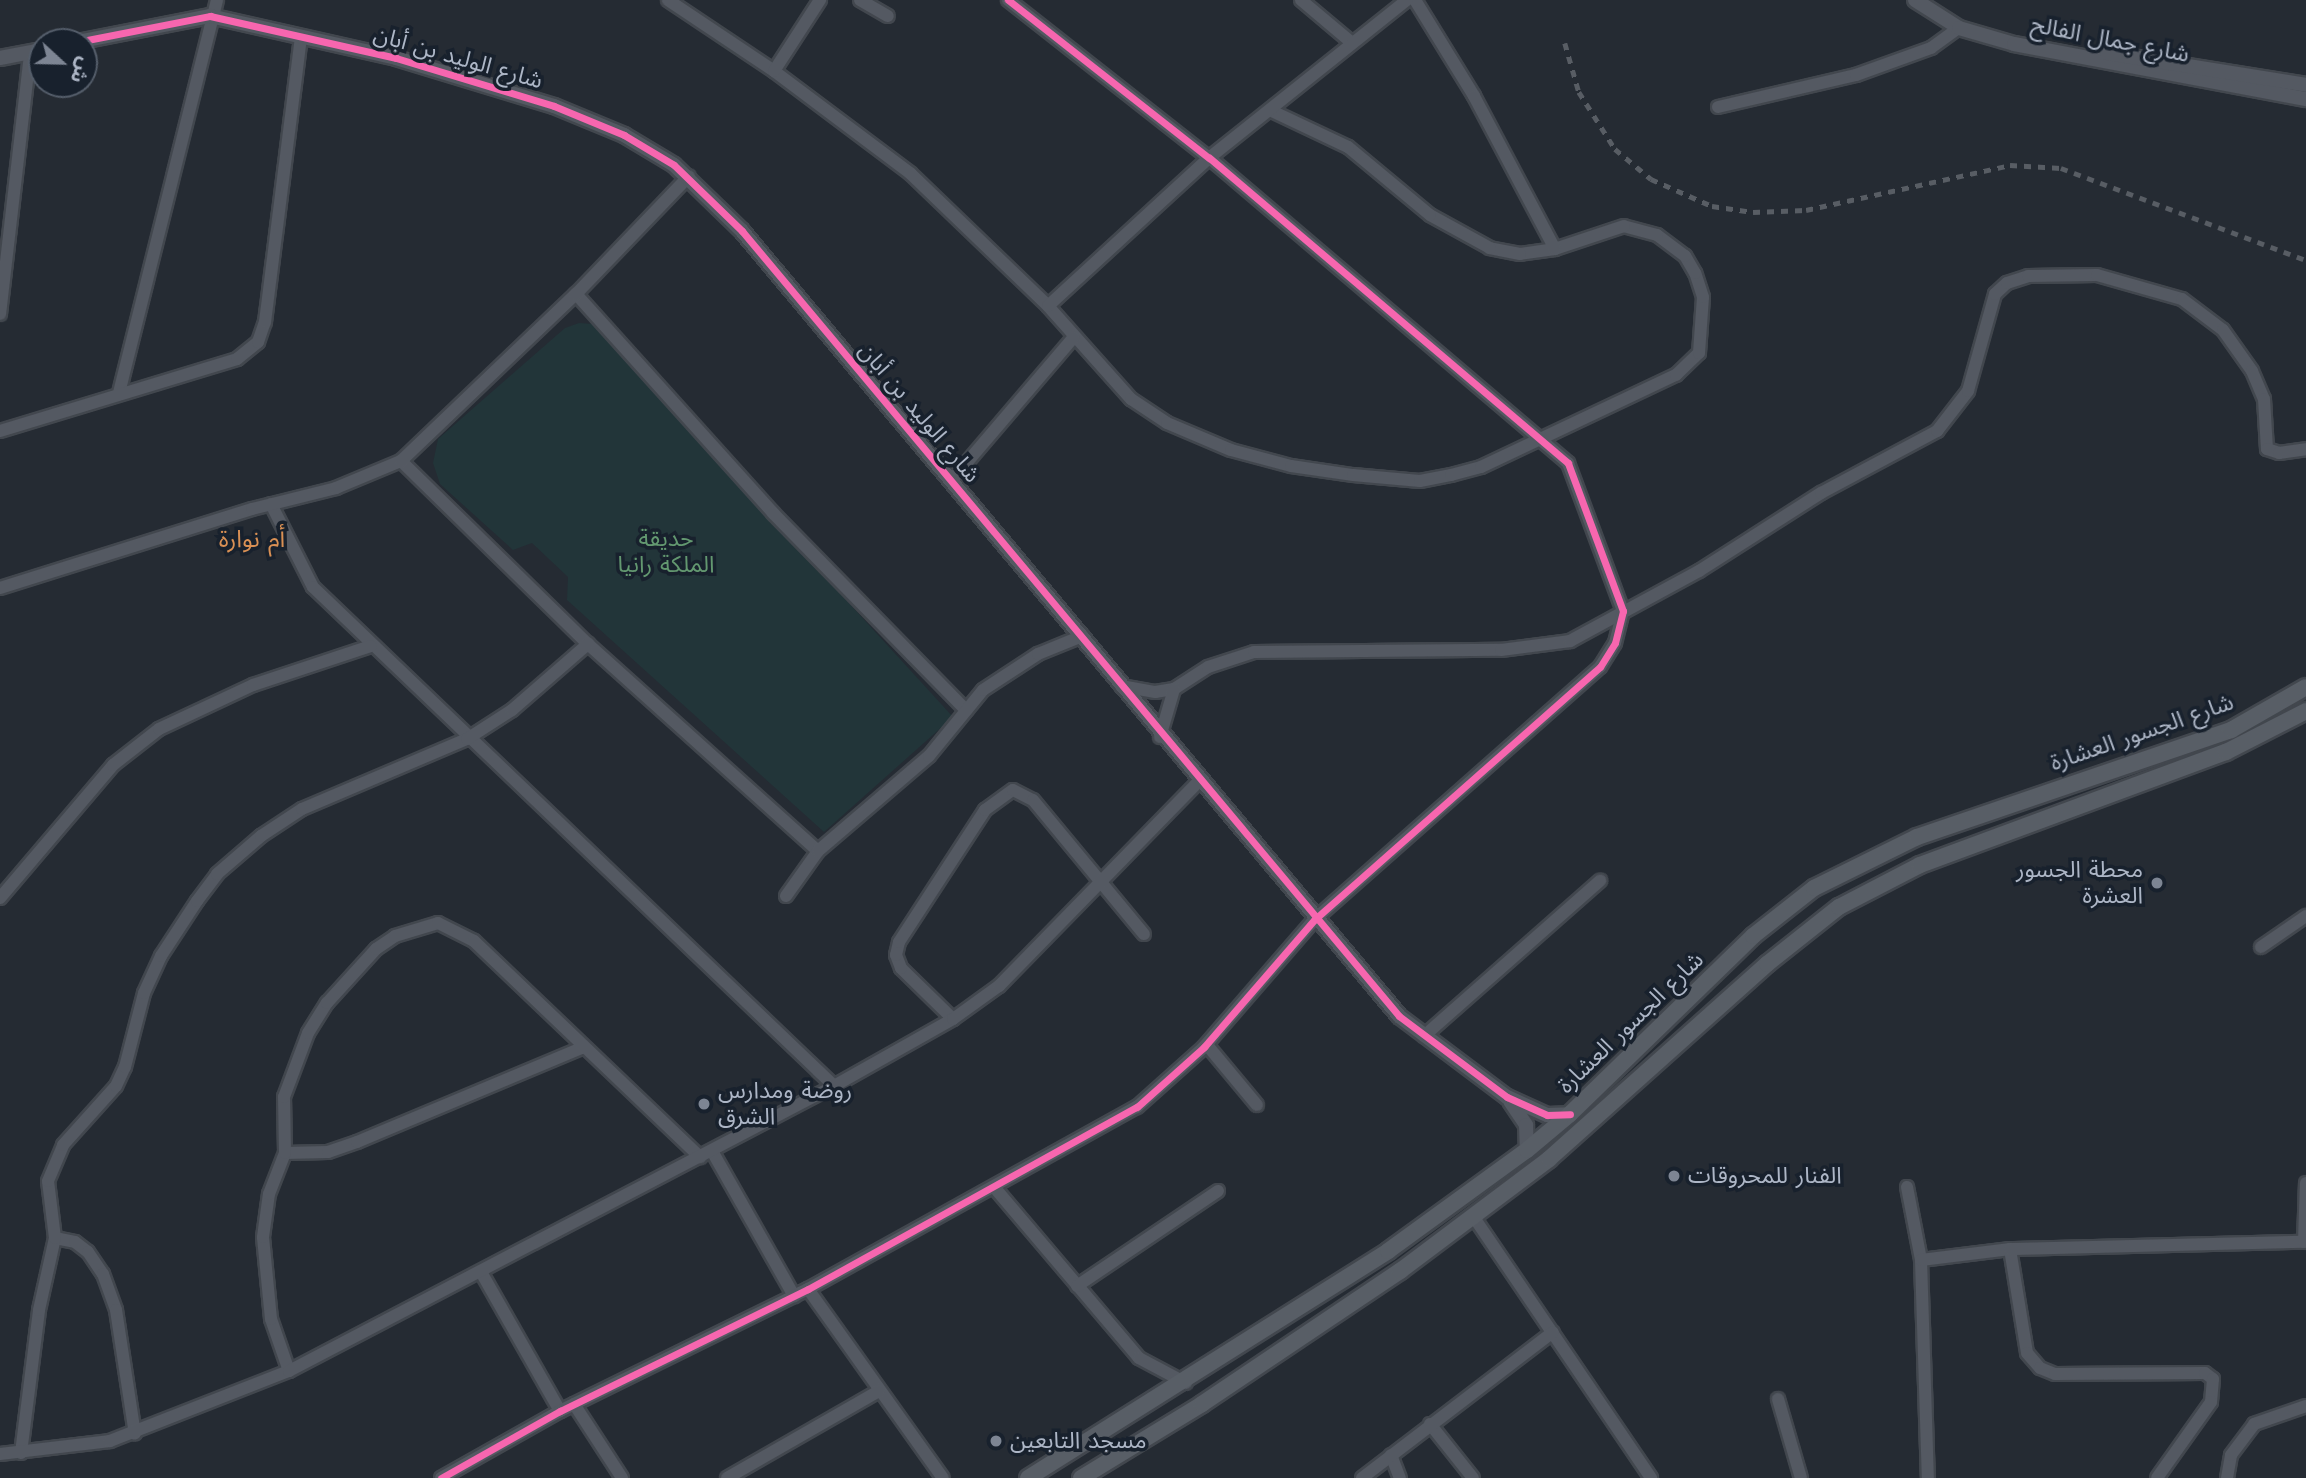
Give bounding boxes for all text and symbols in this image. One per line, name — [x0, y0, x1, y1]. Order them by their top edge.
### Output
street label: شارع جمال الفالح — [2029, 11, 2191, 69]
street label: شارع الوليد بن أبان — [370, 21, 546, 95]
north arrow — [28, 28, 98, 98]
text: ش — [66, 54, 97, 87]
street label: شارع الوليد بن أبان — [852, 337, 986, 489]
park label: حديقة الملكة رانيا — [617, 525, 715, 579]
district label: أم نوارة — [219, 526, 285, 554]
street label: شارع الجسور العشارة — [2047, 689, 2237, 777]
place label: محطة الجسور العشرة — [2016, 856, 2143, 910]
marker: محطة الجسور العشرة — [2149, 875, 2165, 891]
street label: شارع الجسور العشارة — [1552, 946, 1710, 1100]
place label: روضة ومدارس الشرق — [718, 1077, 852, 1131]
marker: روضة ومدارس الشرق — [696, 1096, 712, 1112]
place label: الفنار للمحروقات — [1688, 1162, 1842, 1190]
marker: الفنار للمحروقات — [1666, 1168, 1682, 1184]
place label: مسجد التابعين — [1010, 1427, 1147, 1455]
marker: مسجد التابعين — [988, 1433, 1004, 1449]

